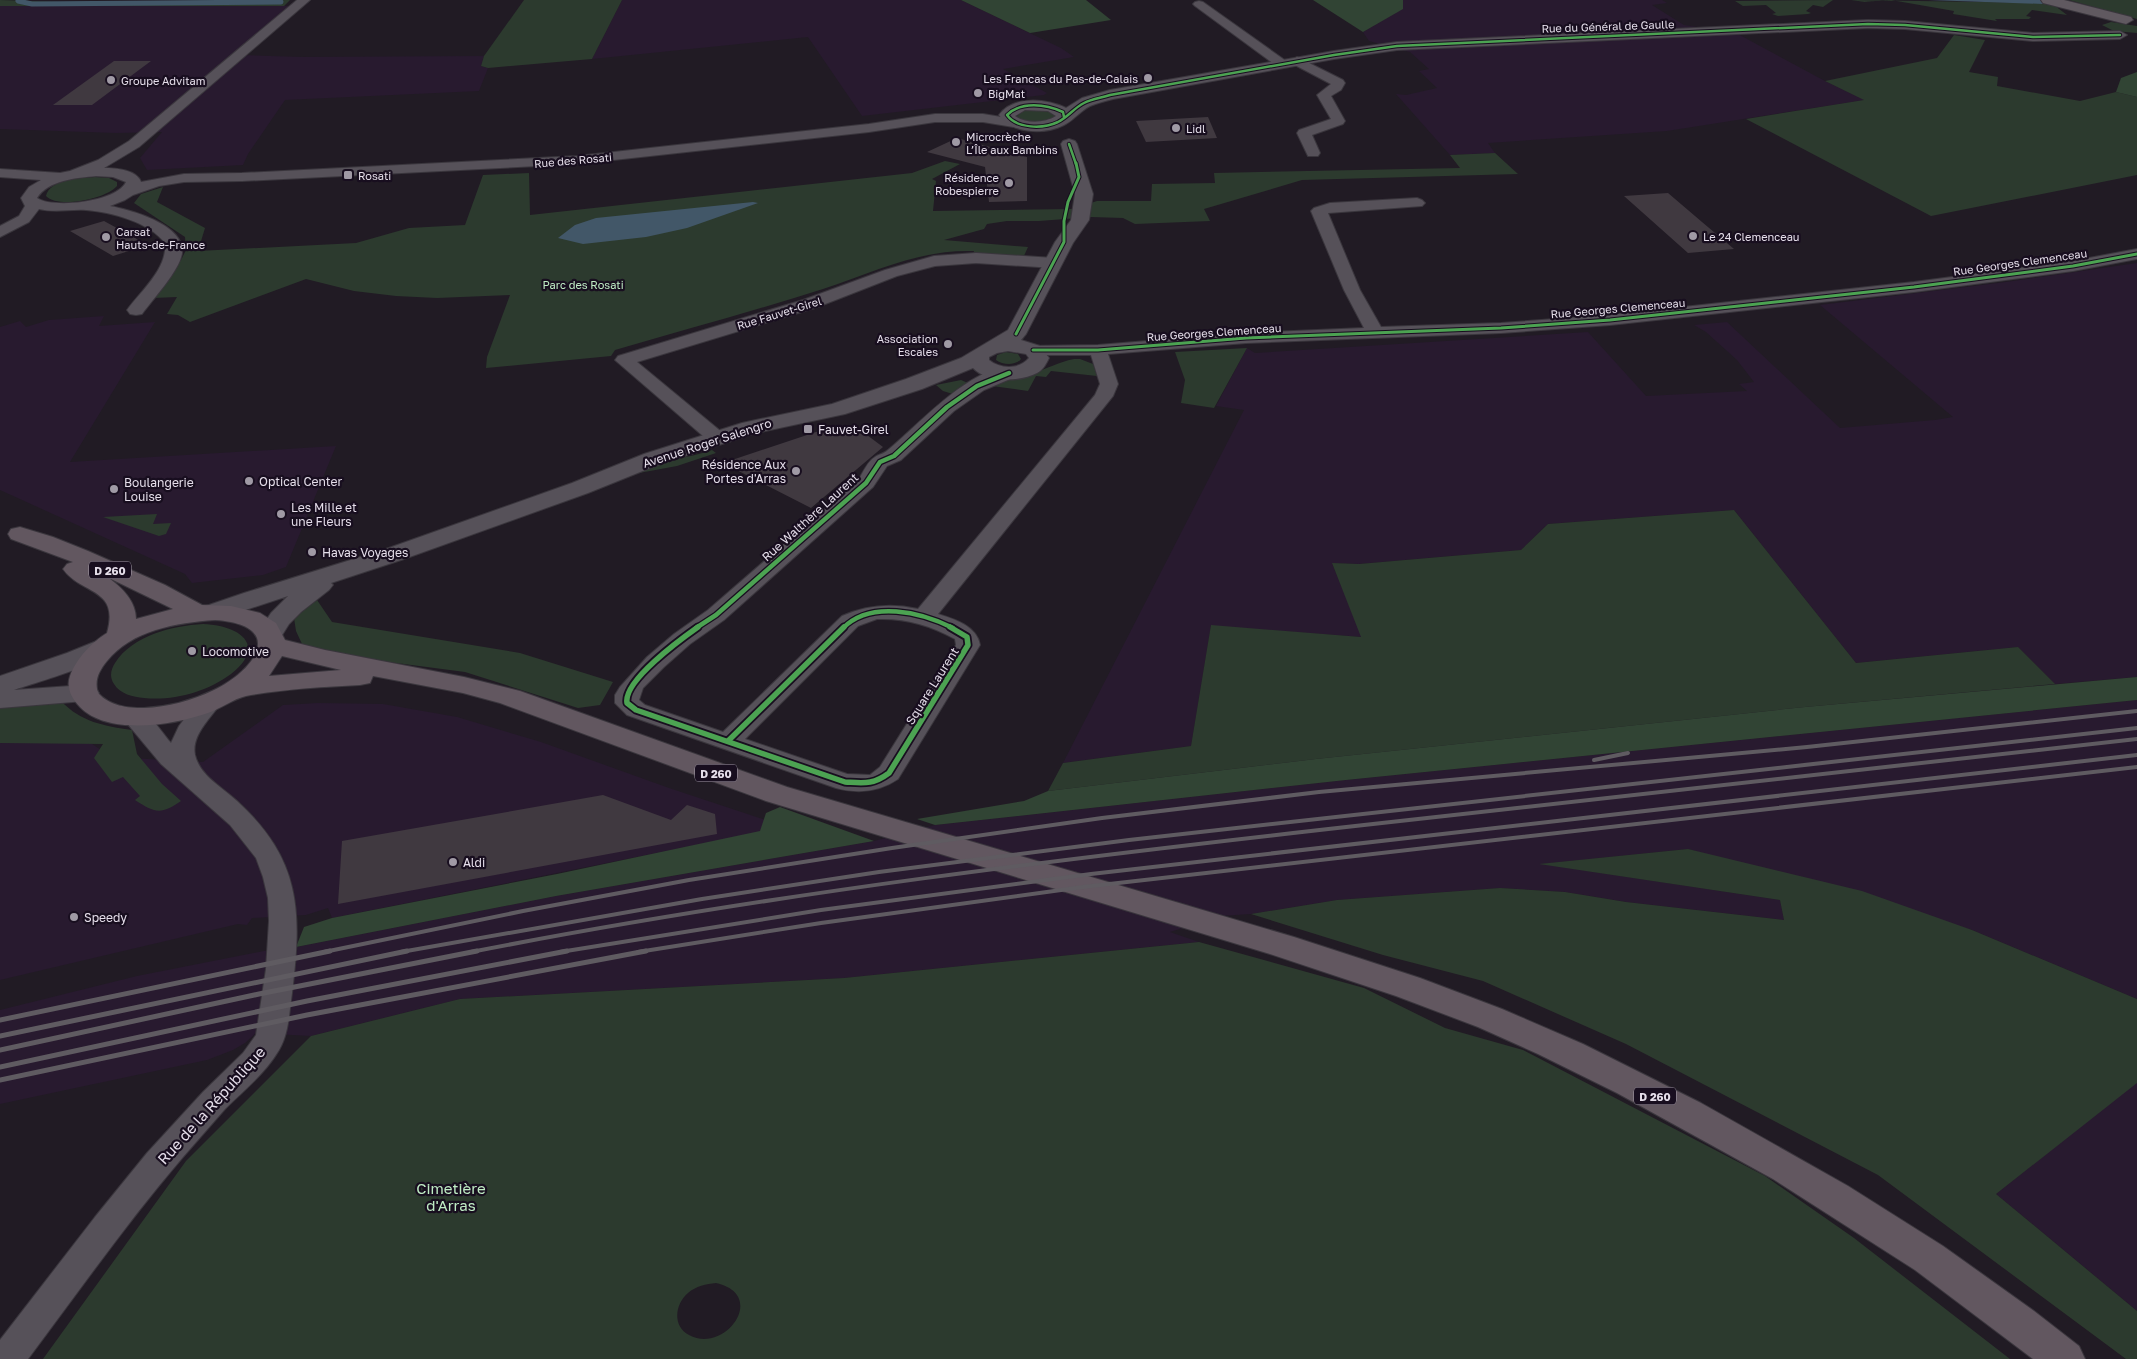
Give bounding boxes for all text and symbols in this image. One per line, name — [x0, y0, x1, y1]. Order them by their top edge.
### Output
street label: Rue du Général de Gaulle — [1541, 17, 1675, 35]
place label: Les Francas du Pas-de-Calais — [983, 72, 1138, 85]
marker: Les Francas du Pas-de-Calais — [1142, 72, 1154, 84]
marker: Groupe Advitam — [105, 74, 117, 86]
place label: Groupe Advitam — [121, 74, 206, 87]
marker: BigMat — [972, 87, 984, 99]
place label: BigMat — [988, 87, 1025, 100]
marker: Lidl — [1170, 122, 1182, 134]
place label: Lidl — [1186, 122, 1206, 135]
place label: Microcrèche L’Île aux Bambins — [966, 130, 1058, 156]
marker: Microcrèche L’Île aux Bambins — [950, 136, 962, 148]
street label: Rue des Rosati — [534, 150, 612, 170]
marker: Rosati — [342, 169, 354, 181]
place label: Rosati — [358, 169, 391, 182]
place label: Résidence Robespierre — [935, 171, 999, 197]
marker: Résidence Robespierre — [1003, 177, 1015, 189]
place label: Carsat Hauts-de-France — [116, 225, 205, 251]
marker: Le 24 Clemenceau — [1687, 230, 1699, 242]
place label: Le 24 Clemenceau — [1703, 230, 1800, 243]
marker: Carsat Hauts-de-France — [100, 231, 112, 243]
street label: Rue Georges Clemenceau — [1952, 246, 2088, 278]
park label: Parc des Rosati — [542, 278, 624, 291]
street label: Rue Fauvet-Girel — [735, 294, 823, 332]
street label: Rue Georges Clemenceau — [1550, 296, 1686, 320]
street label: Rue Georges Clemenceau — [1146, 321, 1282, 343]
place label: Association Escales — [877, 332, 938, 358]
marker: Association Escales — [942, 338, 954, 350]
street label: Avenue Roger Salengro — [641, 415, 773, 471]
place label: Fauvet-Girel — [818, 422, 889, 437]
marker: Fauvet-Girel — [802, 423, 814, 435]
place label: Résidence Aux Portes d'Arras — [702, 457, 786, 486]
marker: Résidence Aux Portes d'Arras — [790, 465, 802, 477]
street label: Rue Walthère Laurent — [759, 470, 862, 564]
place label: Optical Center — [259, 474, 343, 489]
place label: Boulangerie Louise — [124, 475, 194, 504]
marker: Optical Center — [243, 475, 255, 487]
marker: Boulangerie Louise — [108, 483, 120, 495]
place label: Les Mille et une Fleurs — [291, 500, 357, 529]
marker: Les Mille et une Fleurs — [275, 508, 287, 520]
place label: Havas Voyages — [322, 545, 408, 560]
marker: Havas Voyages — [306, 546, 318, 558]
road number: D 260 — [89, 562, 131, 578]
place label: Locomotive — [202, 644, 269, 659]
street label: Square Laurent — [902, 644, 962, 727]
marker: Locomotive — [186, 645, 198, 657]
road number: D 260 — [695, 764, 737, 781]
place label: Aldi — [463, 855, 485, 870]
marker: Aldi — [447, 856, 459, 868]
place label: Speedy — [84, 910, 127, 925]
marker: Speedy — [68, 911, 80, 923]
street label: Rue de la République — [153, 1042, 269, 1168]
road number: D 260 — [1634, 1088, 1676, 1104]
park label: Cimetière d'Arras — [416, 1179, 486, 1214]

